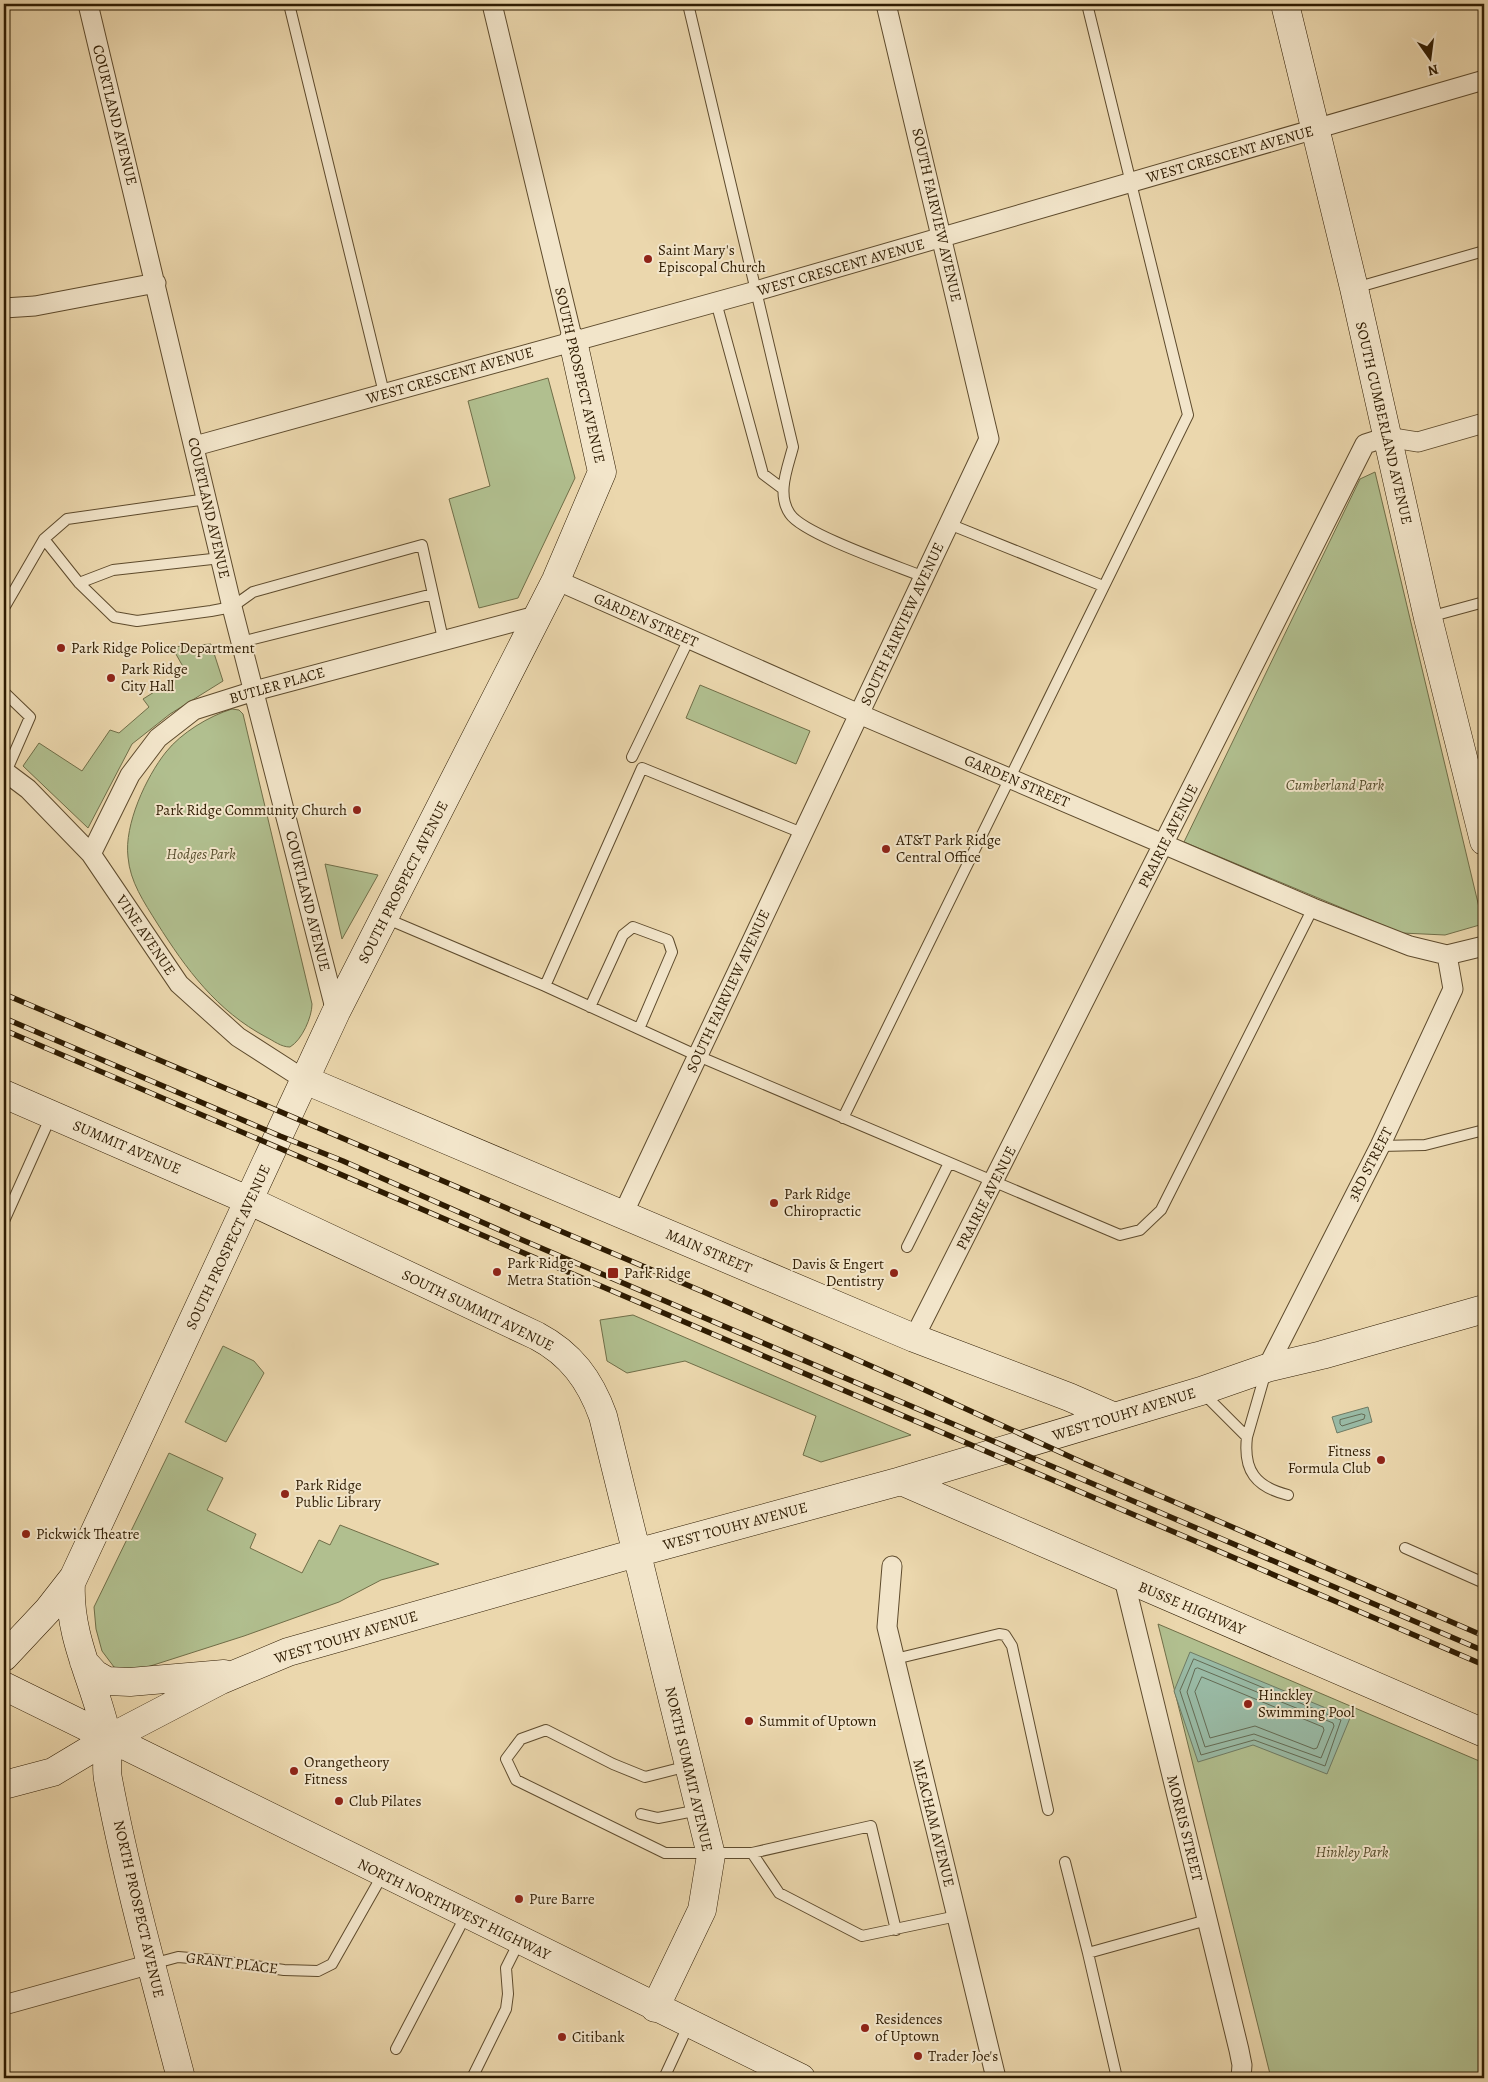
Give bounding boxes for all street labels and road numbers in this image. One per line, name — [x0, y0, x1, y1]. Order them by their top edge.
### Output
street label: COURTLAND AVENUE — [88, 43, 142, 187]
street label: WEST CRESCENT AVENUE — [1143, 121, 1316, 188]
street label: SOUTH FAIRVIEW AVENUE — [907, 126, 967, 304]
street label: WEST CRESCENT AVENUE — [754, 234, 927, 301]
street label: SOUTH PROSPECT AVENUE — [550, 285, 610, 465]
street label: SOUTH CUMBERLAND AVENUE — [1351, 320, 1417, 526]
street label: WEST CRESCENT AVENUE — [363, 342, 536, 409]
street label: COURTLAND AVENUE — [183, 435, 235, 581]
street label: SOUTH FAIRVIEW AVENUE — [855, 539, 949, 709]
street label: GARDEN STREET — [591, 588, 702, 652]
street label: BUTLER PLACE — [227, 662, 327, 708]
street label: GARDEN STREET — [961, 750, 1073, 812]
street label: PRAIRIE AVENUE — [1133, 781, 1203, 891]
street label: SOUTH PROSPECT AVENUE — [353, 797, 453, 967]
street label: COURTLAND AVENUE — [281, 829, 335, 973]
street label: VINE AVENUE — [111, 890, 180, 979]
street label: SOUTH FAIRVIEW AVENUE — [681, 906, 775, 1076]
street label: SUMMIT AVENUE — [70, 1115, 184, 1179]
street label: 3RD STREET — [1343, 1123, 1397, 1204]
street label: PRAIRIE AVENUE — [951, 1143, 1021, 1253]
street label: SOUTH PROSPECT AVENUE — [181, 1161, 275, 1333]
street label: MAIN STREET — [663, 1224, 756, 1278]
street label: SOUTH SUMMIT AVENUE — [399, 1264, 557, 1356]
street label: WEST TOUHY AVENUE — [1049, 1383, 1198, 1446]
street label: WEST TOUHY AVENUE — [660, 1497, 810, 1555]
street label: BUSSE HIGHWAY — [1135, 1576, 1249, 1640]
street label: WEST TOUHY AVENUE — [271, 1606, 420, 1669]
street label: NORTH SUMMIT AVENUE — [660, 1685, 718, 1853]
street label: MEACHAM AVENUE — [908, 1757, 960, 1889]
street label: MORRIS STREET — [1162, 1773, 1208, 1884]
street label: NORTH PROSPECT AVENUE — [109, 1818, 169, 2000]
street label: NORTH NORTHWEST HIGHWAY — [354, 1853, 555, 1965]
street label: GRANT PLACE — [185, 1947, 279, 1979]

